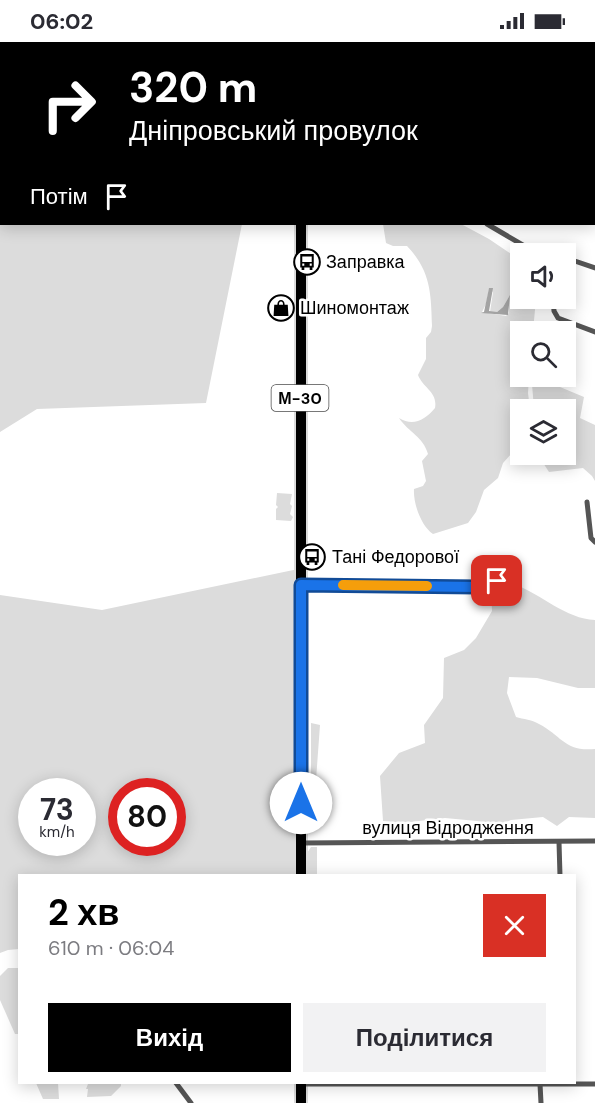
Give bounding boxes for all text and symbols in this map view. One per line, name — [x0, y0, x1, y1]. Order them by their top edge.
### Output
text: 06:02 — [30, 7, 93, 36]
text: 320 m — [129, 60, 257, 115]
icon: right — [30, 66, 108, 144]
text: Дніпровський провулок — [129, 113, 418, 148]
icon: arrive — [100, 180, 133, 213]
text: Потім — [30, 182, 88, 211]
map controls — [510, 243, 576, 465]
button: sound — [510, 243, 576, 309]
bus stop icon: Заправка — [292, 247, 322, 277]
place label: Заправка — [326, 250, 405, 274]
shop icon: Шиномонтаж — [266, 293, 296, 323]
place label: Шиномонтаж — [300, 296, 409, 320]
button: search — [510, 321, 576, 387]
road number: М-30 — [272, 385, 328, 411]
button: layers — [510, 399, 576, 465]
bus stop icon: Тані Федорової — [297, 542, 327, 572]
place label: Тані Федорової — [332, 545, 459, 569]
pin — [471, 555, 522, 606]
icon: arrive — [480, 564, 513, 597]
position arrow — [269, 771, 333, 835]
speed limit sign: 80 — [108, 778, 186, 856]
text: 73 — [40, 790, 74, 829]
street label: вулиця Відродження — [362, 816, 534, 840]
text: km/h — [39, 822, 75, 842]
text: 2 хв — [48, 889, 119, 936]
button: close — [483, 894, 546, 957]
text: 610 m · 06:04 — [48, 935, 174, 961]
button: Вихід — [48, 1003, 291, 1072]
button: Поділитися — [303, 1003, 546, 1072]

